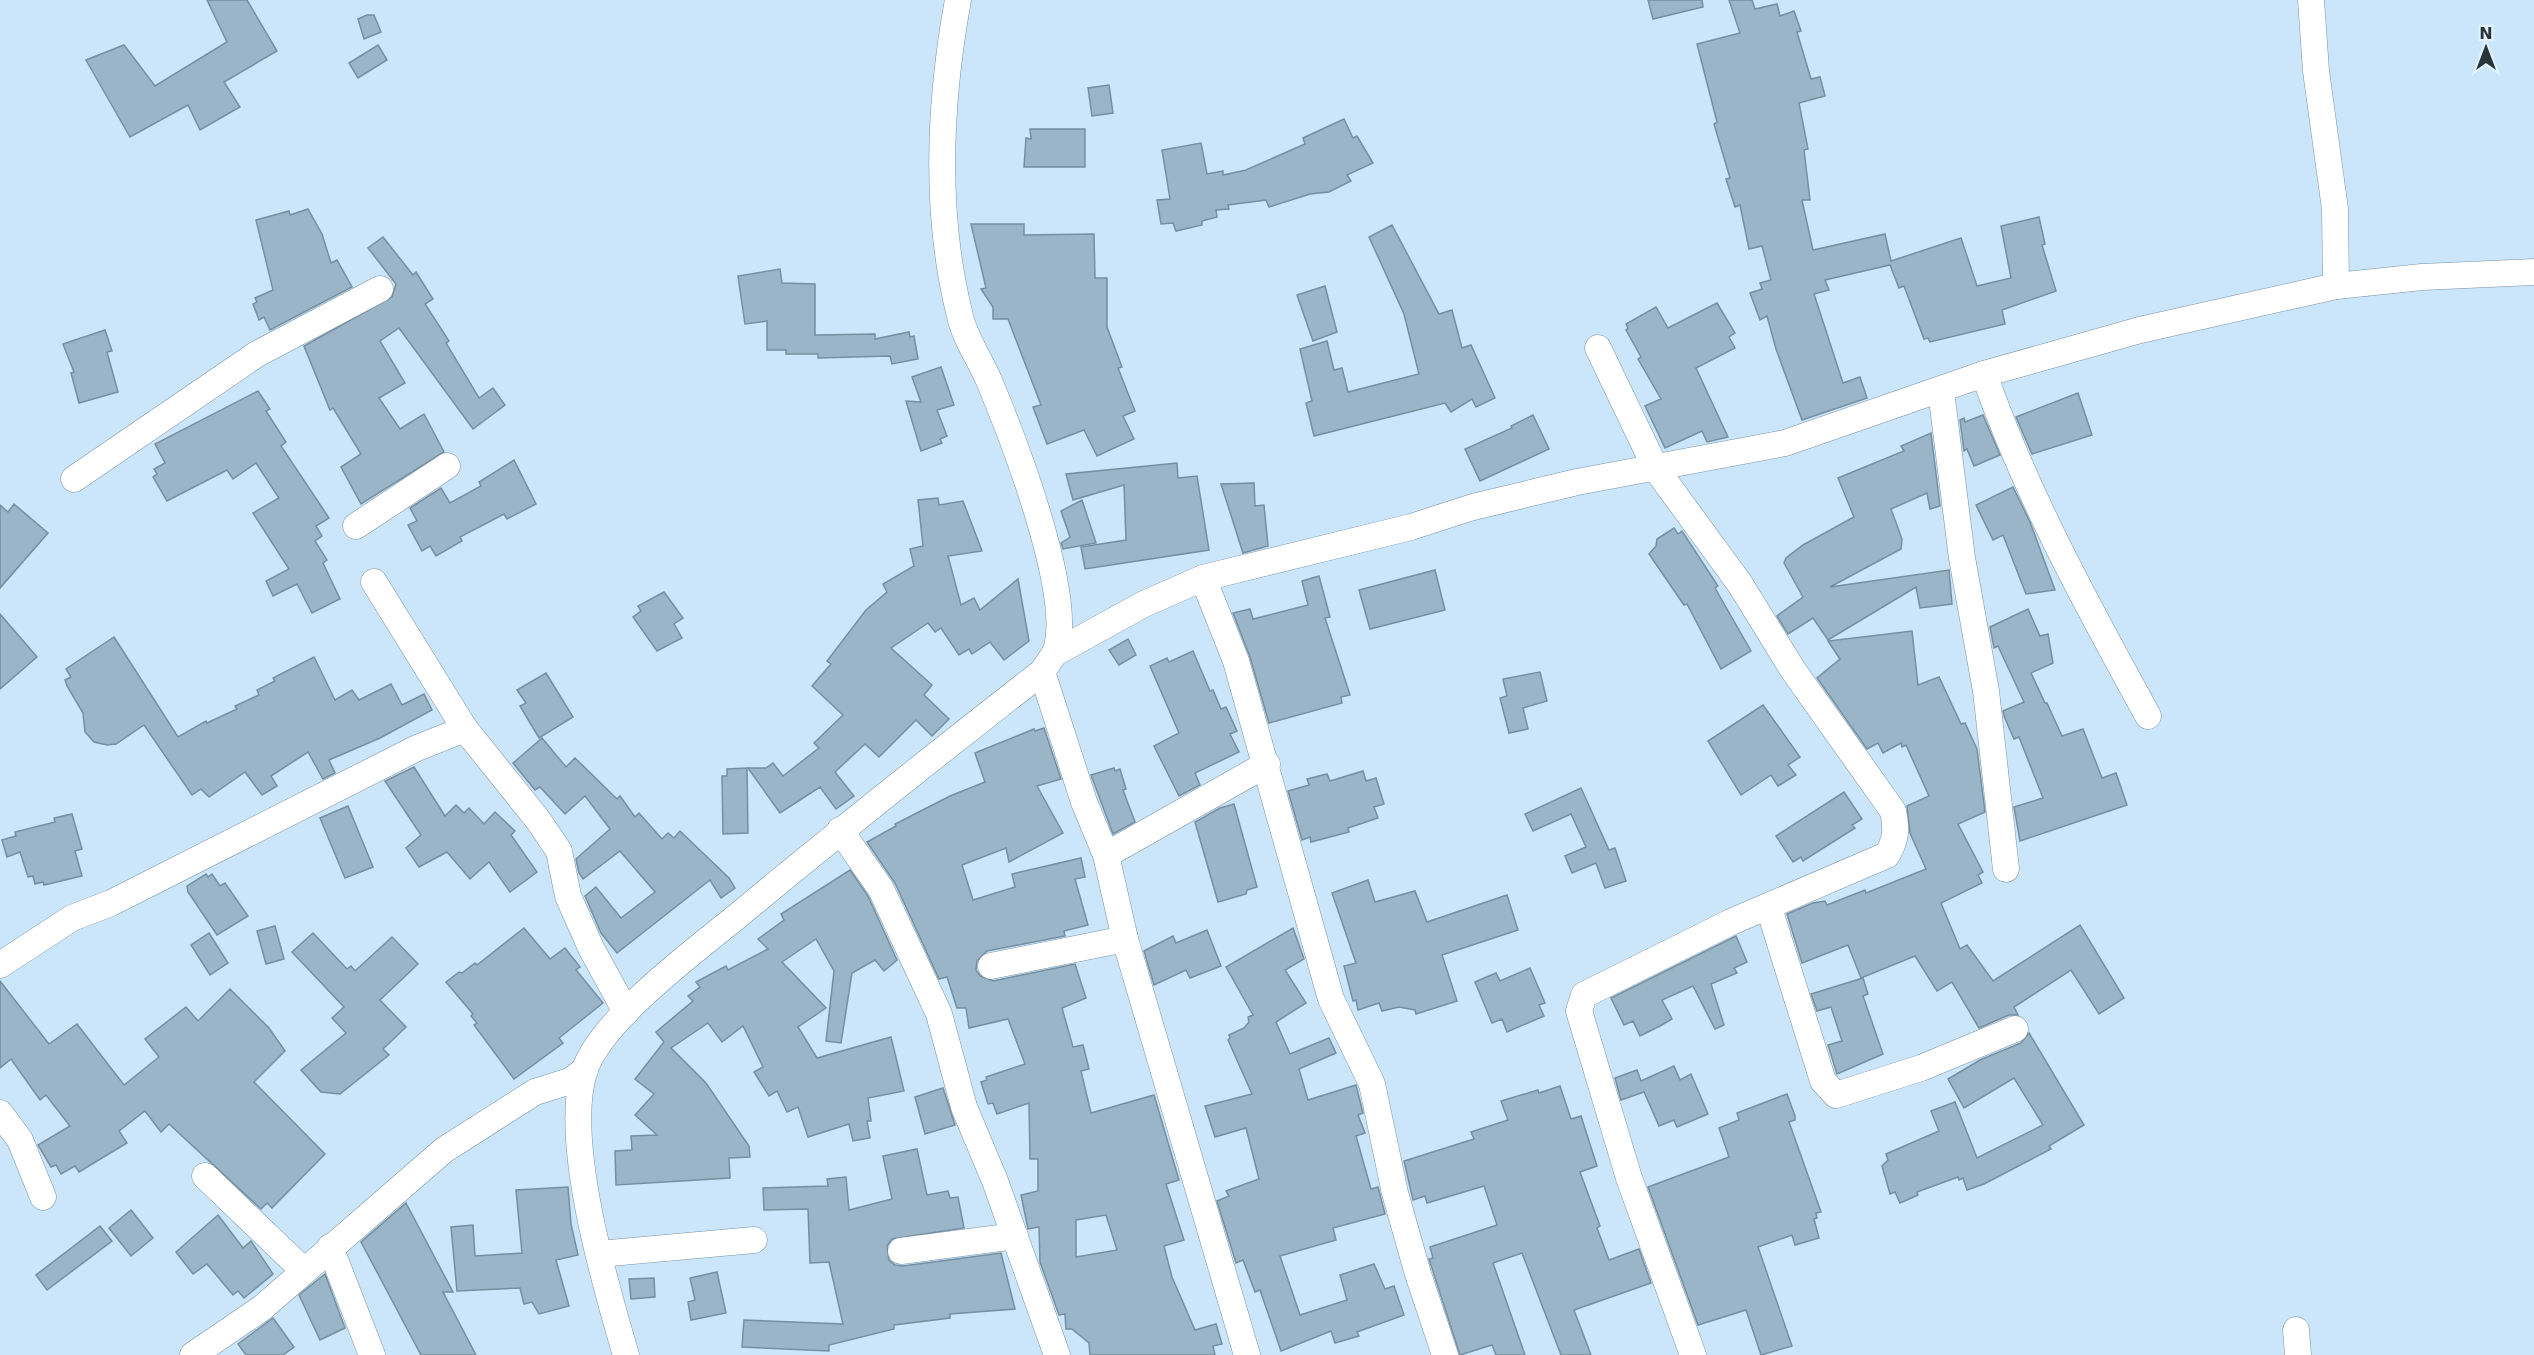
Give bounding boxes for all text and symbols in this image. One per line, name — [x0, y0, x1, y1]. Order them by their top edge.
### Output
north arrow — [2456, 18, 2516, 78]
text: N — [2479, 24, 2493, 43]

